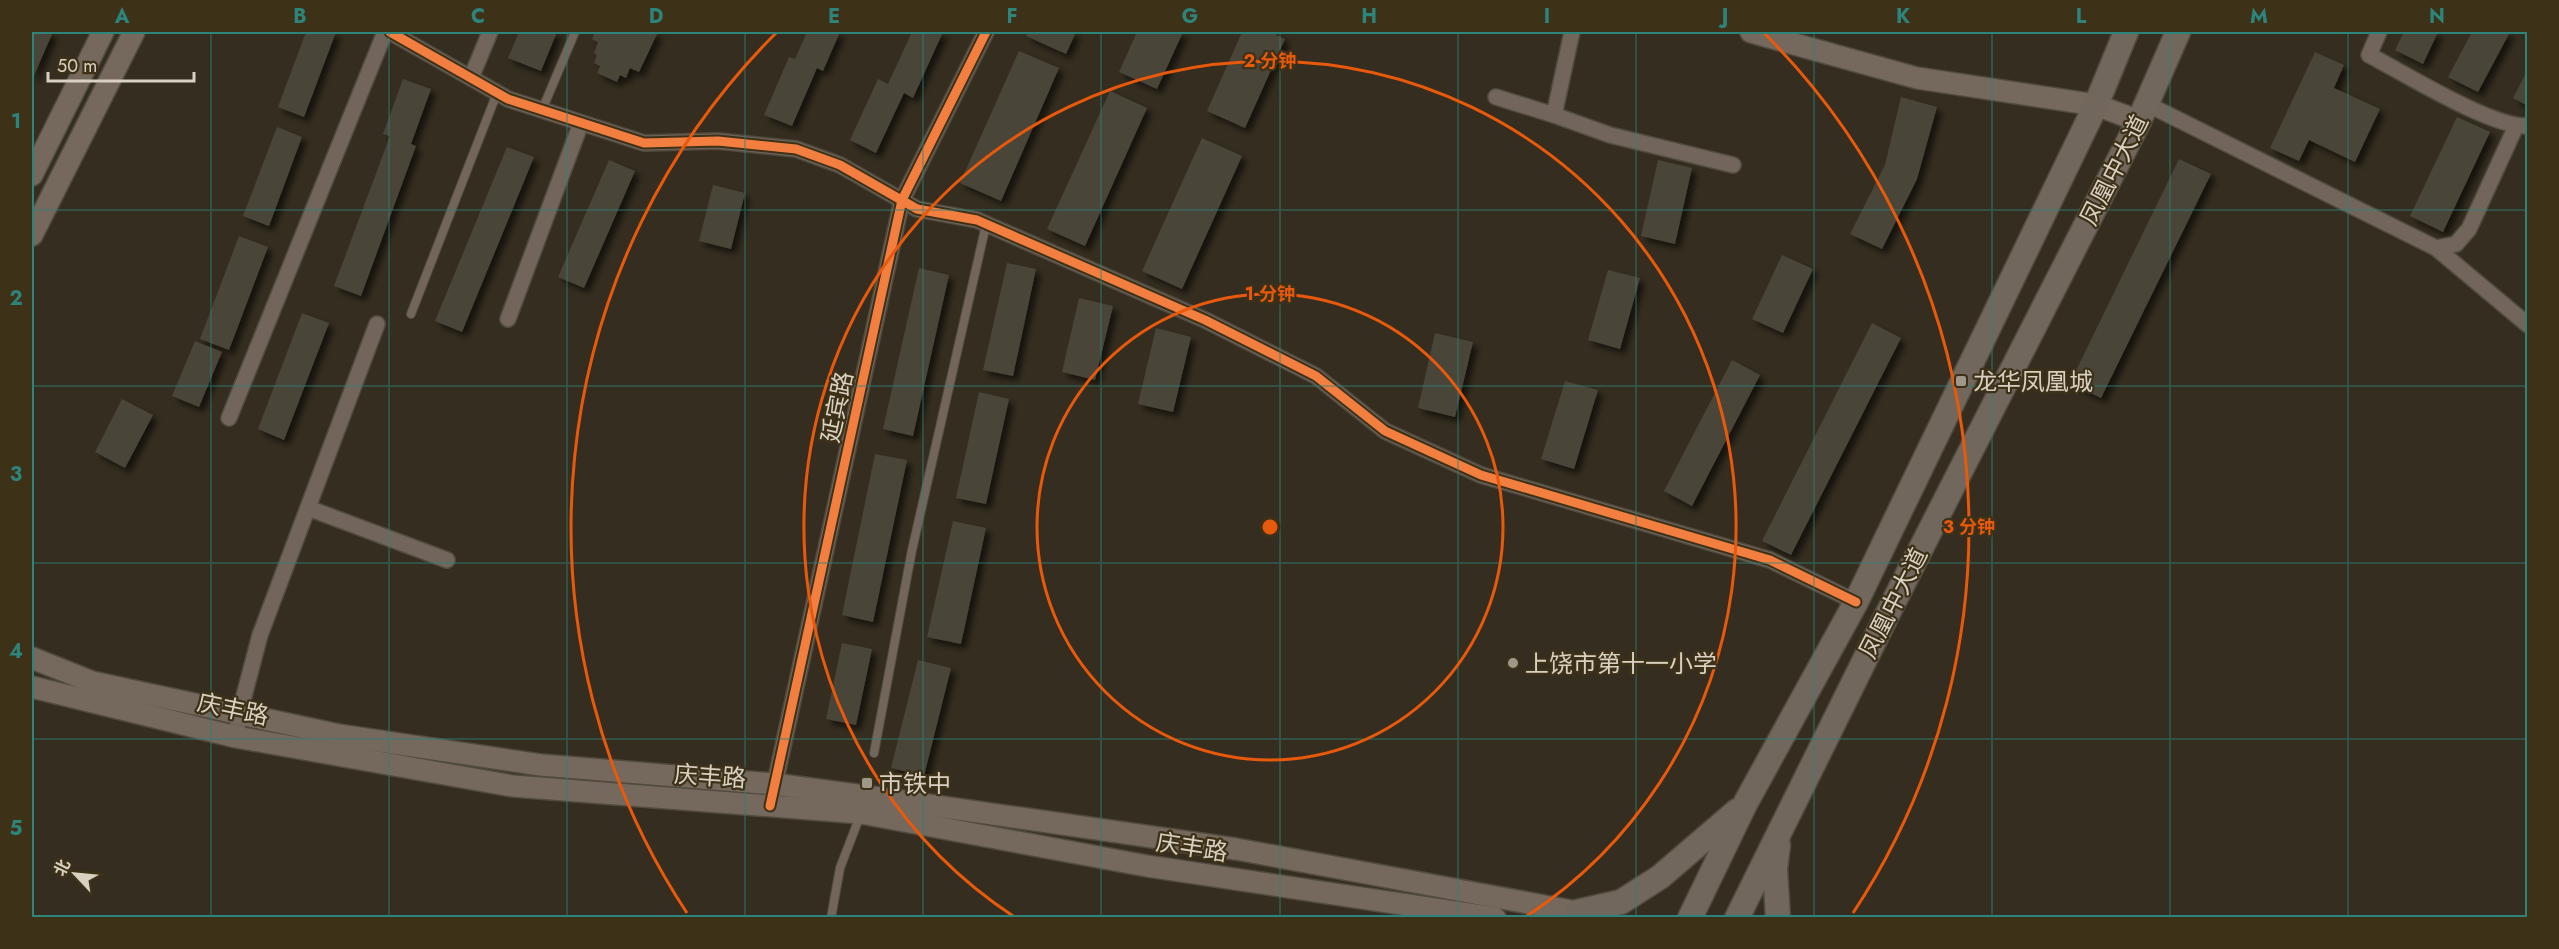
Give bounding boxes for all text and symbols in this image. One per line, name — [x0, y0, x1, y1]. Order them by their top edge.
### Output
text: A — [114, 2, 130, 31]
text: B — [293, 2, 307, 31]
text: C — [471, 2, 485, 31]
text: D — [649, 2, 663, 31]
text: E — [828, 2, 840, 31]
text: F — [1006, 2, 1018, 31]
text: G — [1182, 2, 1198, 31]
text: H — [1361, 2, 1377, 31]
text: I — [1544, 2, 1550, 31]
text: J — [1718, 2, 1728, 31]
text: K — [1896, 2, 1910, 31]
text: L — [2076, 2, 2087, 31]
text: M — [2250, 2, 2268, 31]
text: N — [2429, 2, 2445, 31]
scale bar — [48, 45, 194, 83]
text: 2 分钟 — [1243, 48, 1297, 74]
text: 50 m — [57, 53, 97, 79]
text: 1 — [11, 107, 21, 136]
street label: 凤凰中大道 — [2071, 109, 2157, 231]
text: 1 分钟 — [1245, 281, 1295, 307]
text: 2 — [9, 284, 23, 313]
place label: 龙华凤凰城 — [1973, 364, 2093, 399]
street label: 延宾路 — [812, 368, 862, 446]
marker: 龙华凤凰城 — [1954, 374, 1968, 388]
text: 3 — [10, 460, 22, 489]
text: 3 分钟 — [1943, 514, 1995, 540]
centre of rings — [1260, 517, 1280, 537]
street label: 凤凰中大道 — [1850, 542, 1936, 664]
text: 4 — [9, 637, 23, 666]
place label: 上饶市第十一小学 — [1525, 646, 1717, 681]
marker: 上饶市第十一小学 — [1506, 656, 1520, 670]
street label: 庆丰路 — [194, 684, 272, 734]
street label: 庆丰路 — [673, 756, 747, 796]
place label: 市铁中 — [879, 766, 951, 801]
marker: 市铁中 — [860, 776, 874, 790]
text: 5 — [10, 814, 23, 843]
street label: 庆丰路 — [1154, 824, 1230, 870]
north arrow — [45, 844, 105, 904]
text: 北 — [48, 855, 76, 880]

